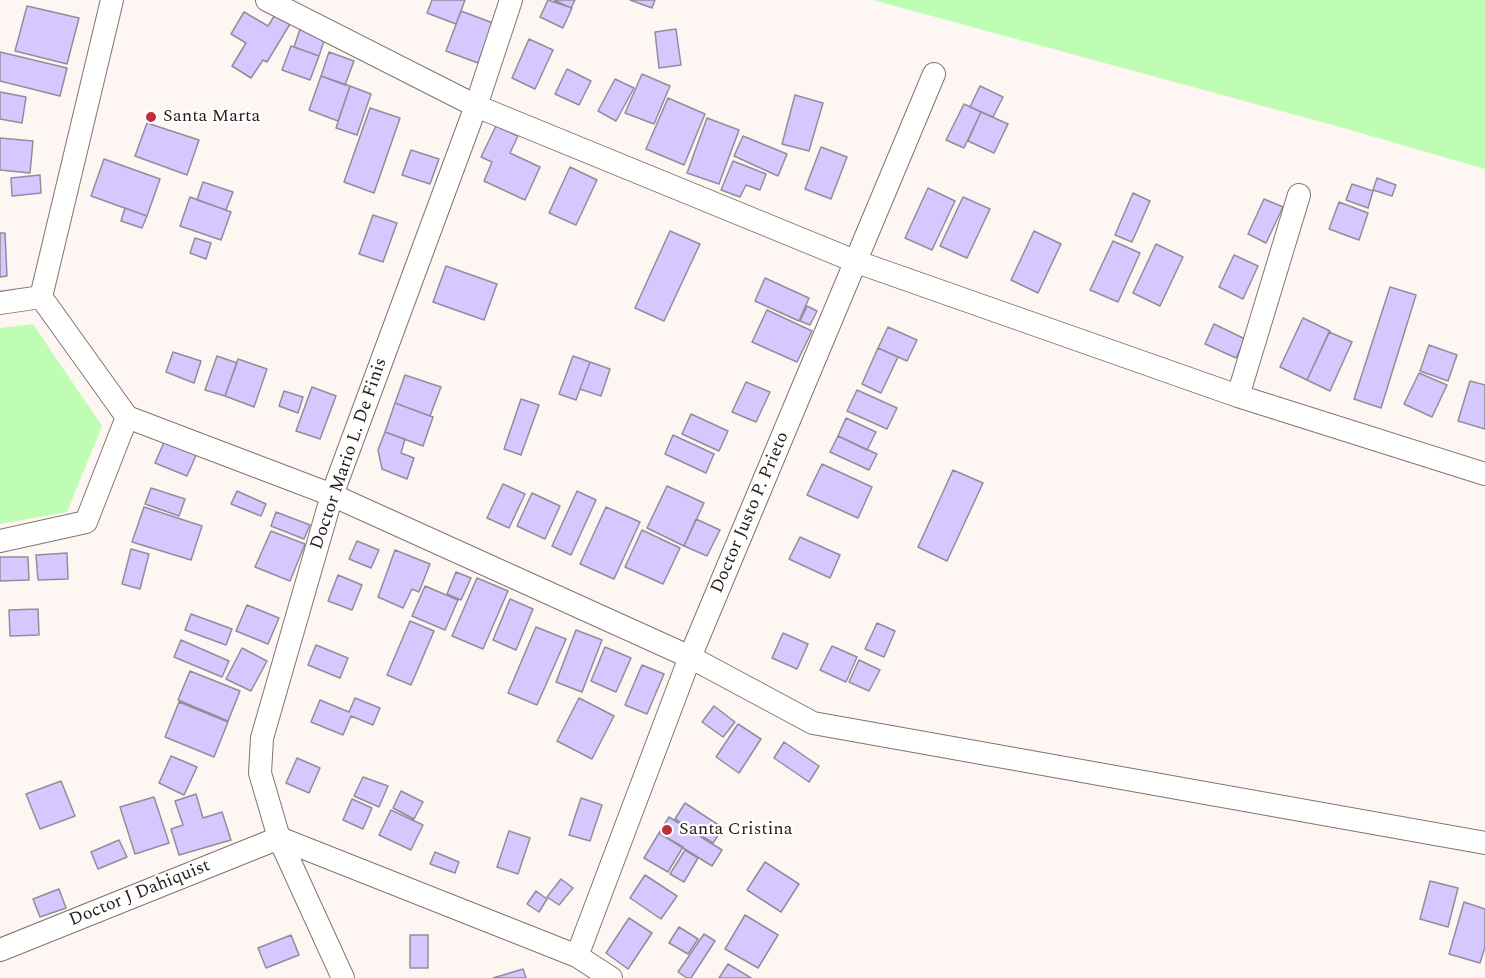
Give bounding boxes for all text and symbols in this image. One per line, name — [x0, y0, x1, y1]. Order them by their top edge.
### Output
place label: Santa Marta — [163, 106, 260, 128]
marker: Santa Marta — [144, 110, 158, 124]
street label: Doctor Mario L. De Finis — [307, 355, 393, 553]
street label: Doctor Justo P. Prieto — [707, 429, 795, 597]
place label: Santa Cristina — [679, 819, 793, 841]
marker: Santa Cristina — [660, 823, 674, 837]
street label: Doctor J Dahiquist — [66, 856, 214, 932]

